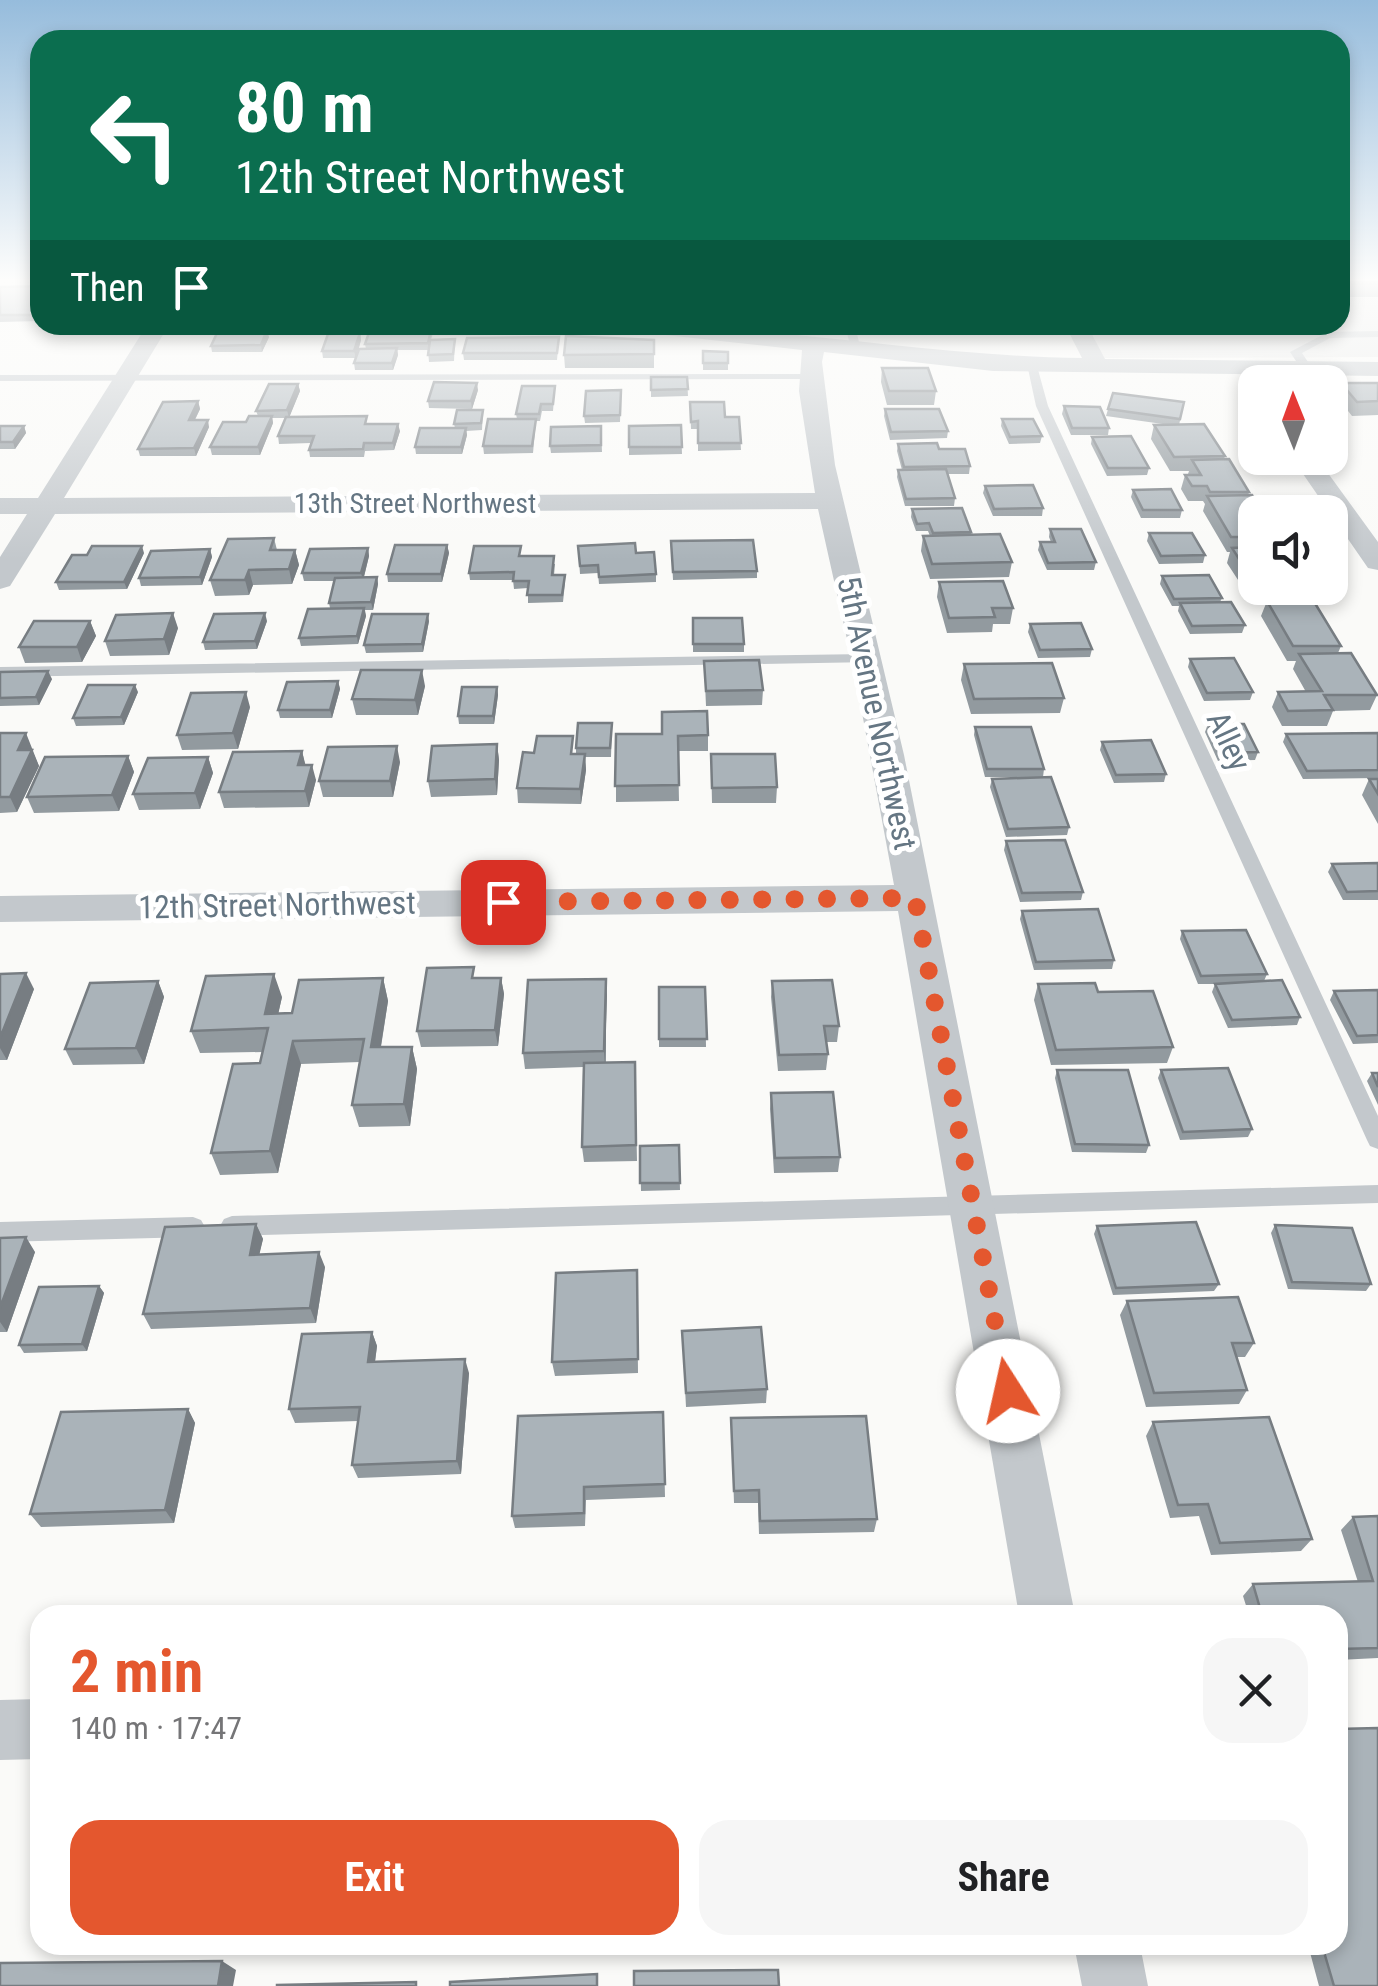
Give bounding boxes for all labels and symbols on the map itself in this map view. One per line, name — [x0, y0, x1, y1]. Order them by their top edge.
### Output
north arrow — [1238, 365, 1348, 475]
street label: 13th Street Northwest — [294, 487, 536, 520]
street label: 5th Avenue Northwest — [829, 573, 925, 853]
street label: Alley — [1199, 705, 1259, 777]
pin — [461, 860, 546, 945]
street label: 12th Street Northwest — [138, 884, 416, 926]
position arrow — [956, 1339, 1060, 1443]

